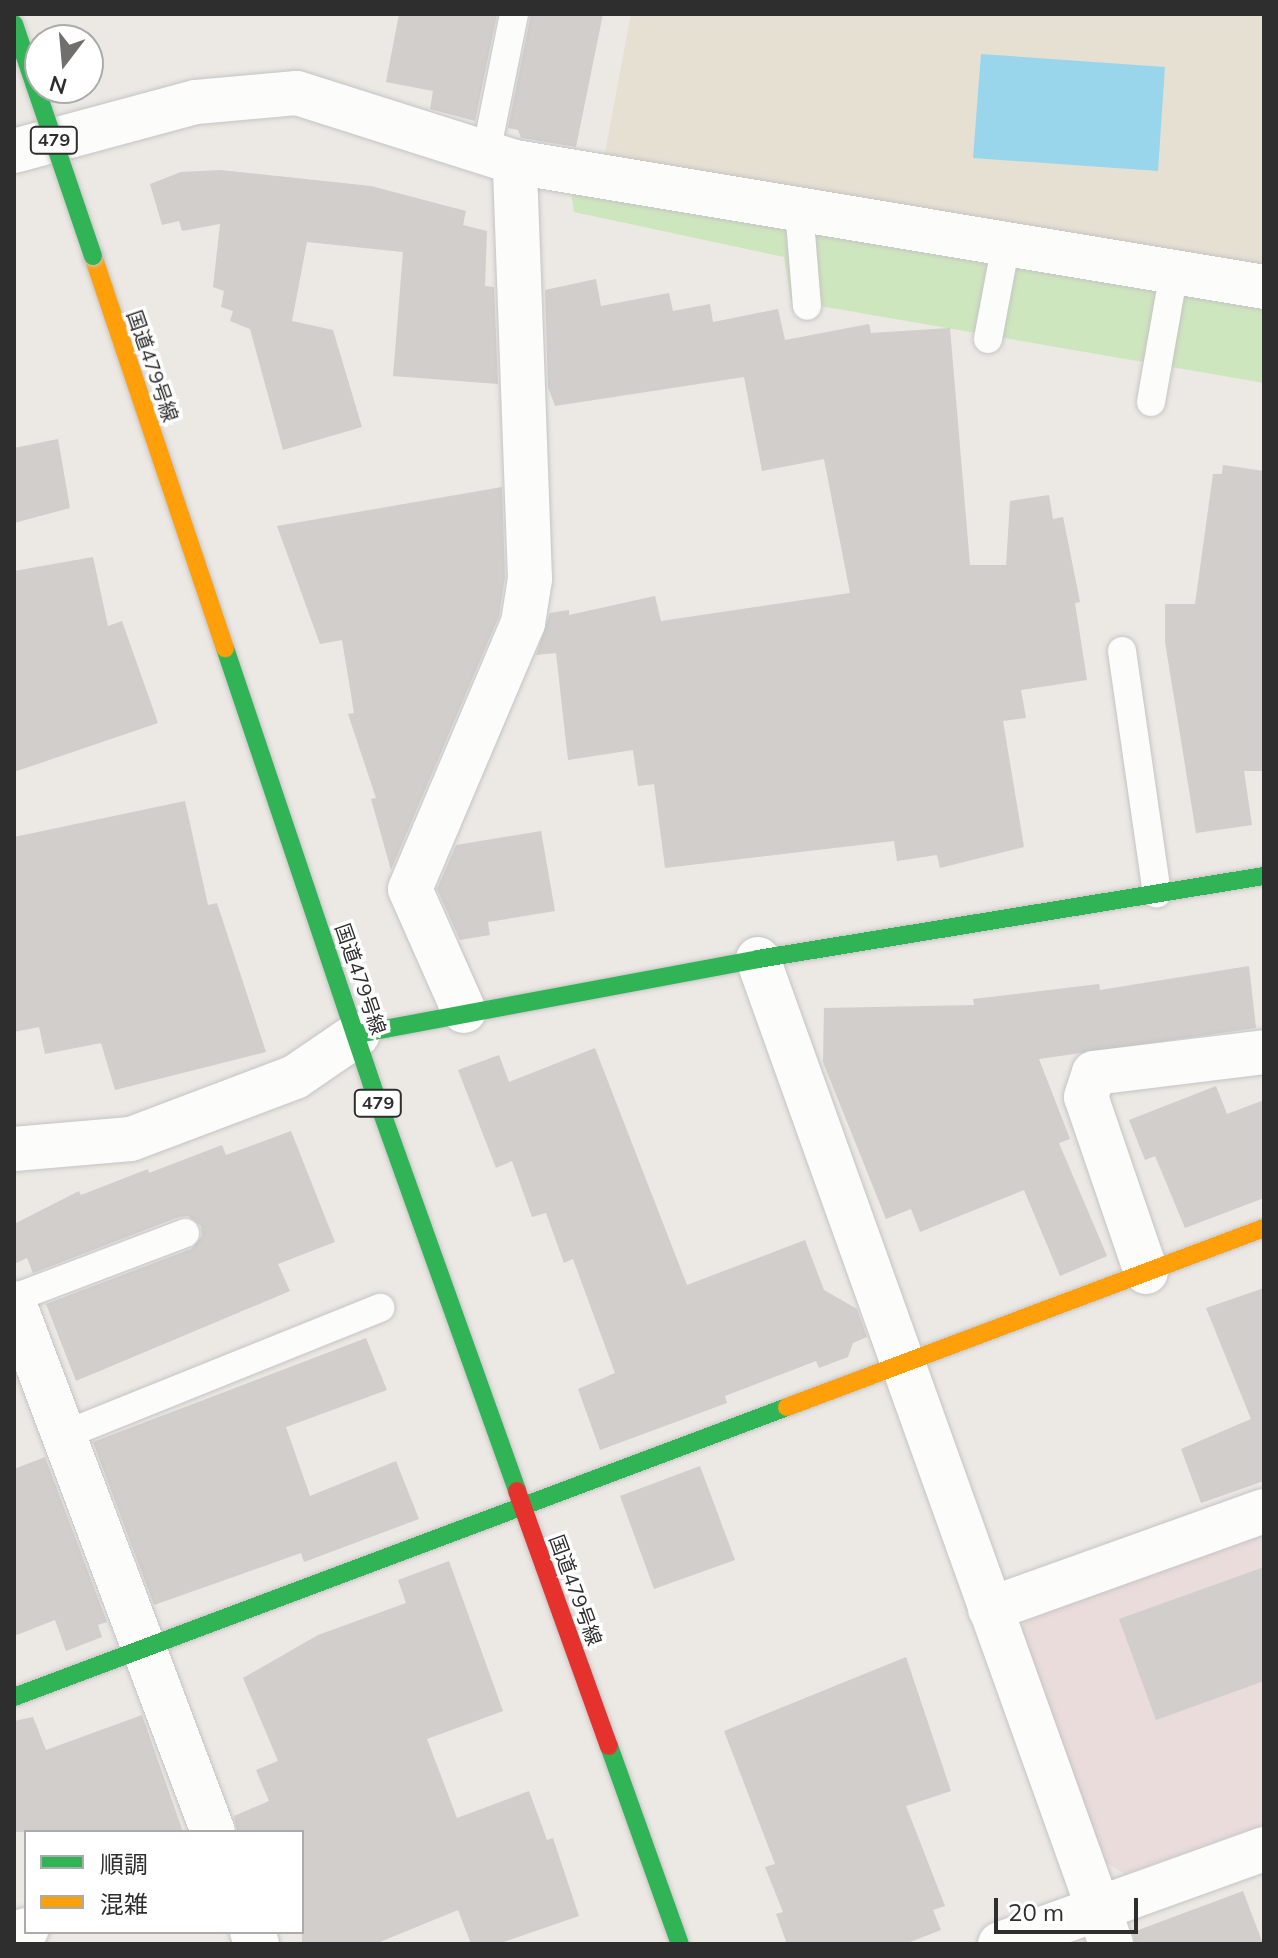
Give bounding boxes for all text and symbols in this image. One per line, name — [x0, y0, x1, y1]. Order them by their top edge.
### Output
north arrow — [24, 24, 104, 104]
text: N — [46, 69, 70, 101]
road number: 479 — [28, 126, 80, 154]
street label: 国道479号線 — [123, 307, 183, 425]
street label: 国道479号線 — [331, 920, 391, 1038]
road number: 479 — [352, 1089, 404, 1117]
street label: 国道479号線 — [545, 1531, 607, 1649]
legend — [24, 1830, 304, 1934]
text: 順調 — [100, 1849, 148, 1879]
scale bar — [998, 1882, 1142, 1932]
text: 混雑 — [100, 1889, 148, 1919]
text: 20 m — [1008, 1897, 1064, 1927]

